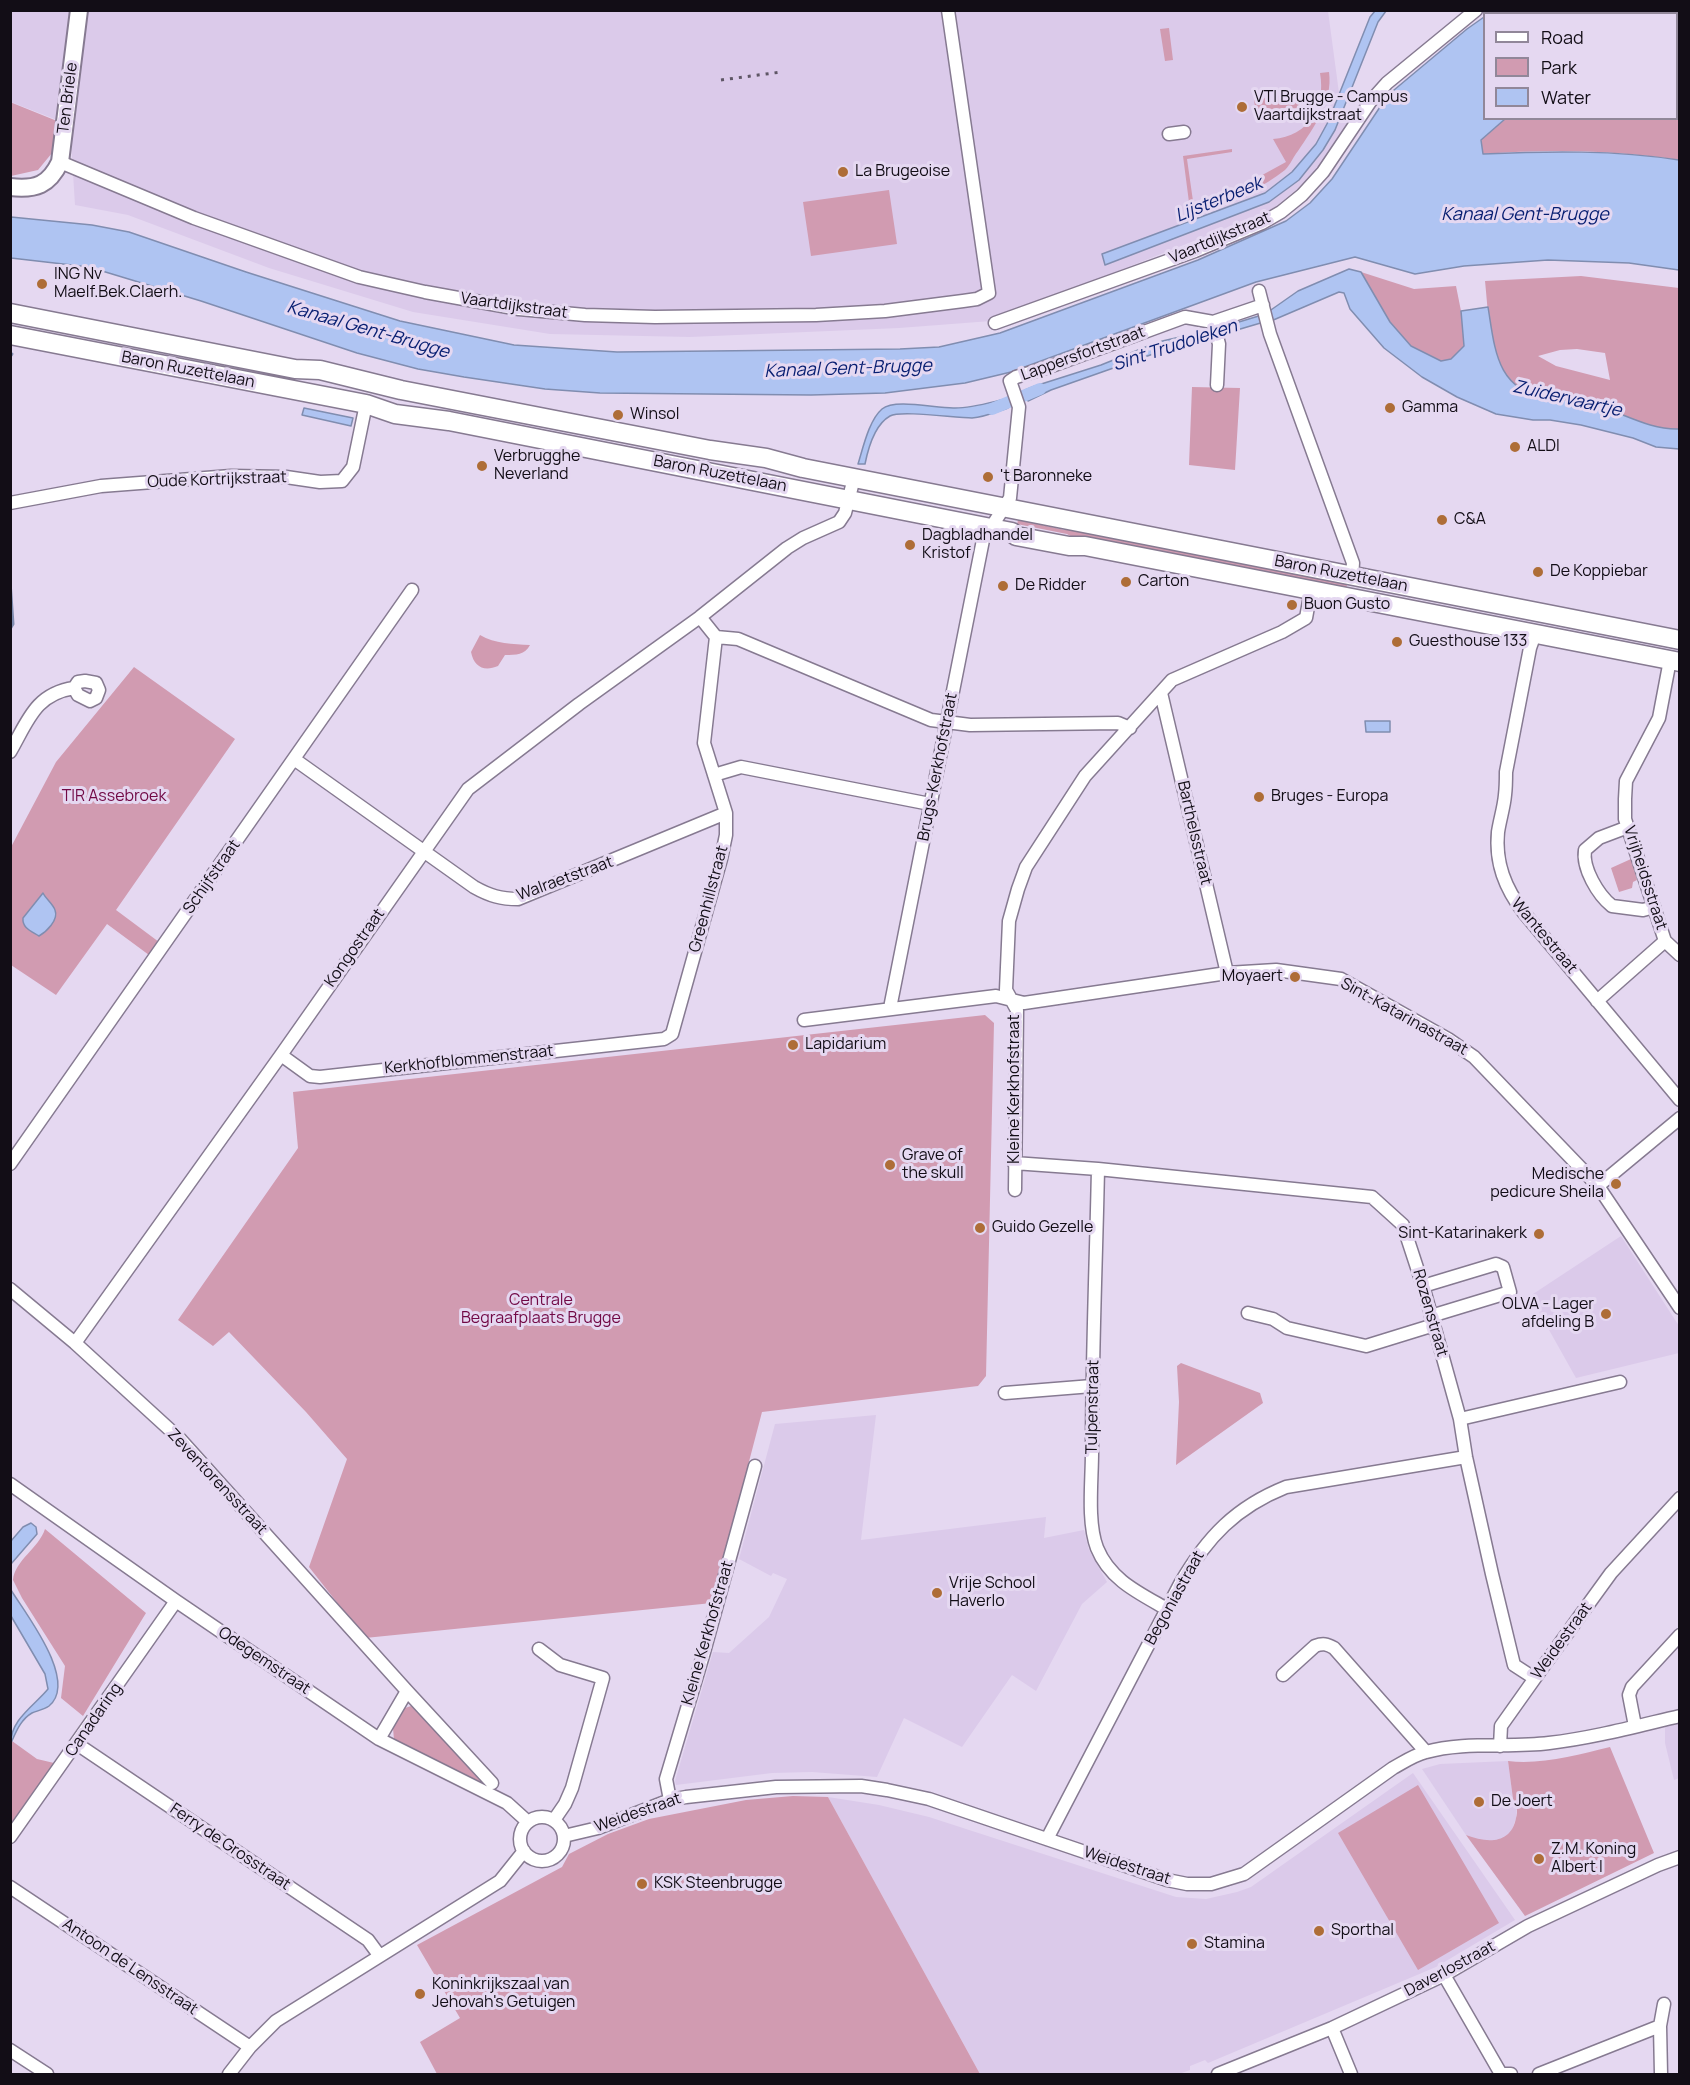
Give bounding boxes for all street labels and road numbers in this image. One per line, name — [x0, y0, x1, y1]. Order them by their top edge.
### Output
street label: Ten Briele — [54, 61, 82, 135]
street label: Vaartdijkstraat — [1167, 208, 1273, 268]
street label: Vaartdijkstraat — [459, 289, 569, 323]
street label: Lappersfortstraat — [1018, 323, 1148, 385]
street label: Baron Ruzettelaan — [120, 348, 256, 392]
street label: Baron Ruzettelaan — [652, 452, 788, 496]
street label: Oude Kortrijkstraat — [147, 468, 287, 492]
street label: Baron Ruzettelaan — [1273, 552, 1409, 596]
street label: Brugs-Kerkhofstraat — [914, 691, 962, 843]
street label: Barthelsstraat — [1173, 779, 1215, 887]
street label: Vrijheidsstraat — [1619, 824, 1671, 932]
street label: Schijfstraat — [179, 836, 245, 918]
street label: Greenhillstraat — [685, 843, 733, 955]
street label: Walraetstraat — [514, 853, 616, 905]
street label: Wantestraat — [1507, 894, 1581, 978]
street label: Kongostraat — [321, 905, 389, 991]
street label: Sint-Katarinastraat — [1337, 974, 1471, 1060]
street label: Kleine Kerkhofstraat — [1005, 1014, 1025, 1164]
street label: Kerkhofblommenstraat — [384, 1042, 554, 1078]
street label: Rozenstraat — [1408, 1267, 1452, 1359]
street label: Tulpenstraat — [1083, 1360, 1103, 1454]
street label: Zeventorensstraat — [163, 1425, 271, 1539]
street label: Begoniastraat — [1141, 1548, 1209, 1648]
street label: Kleine Kerkhofstraat — [678, 1559, 738, 1707]
street label: Weidestraat — [1528, 1599, 1596, 1683]
street label: Odegemstraat — [214, 1623, 314, 1699]
street label: Canadaring — [62, 1679, 126, 1761]
street label: Weidestraat — [592, 1789, 684, 1837]
street label: Ferry de Grosstraat — [166, 1800, 294, 1894]
street label: Weidestraat — [1081, 1843, 1173, 1889]
street label: Antoon de Lensstraat — [59, 1915, 201, 2019]
street label: Daverlostraat — [1401, 1937, 1499, 2001]

